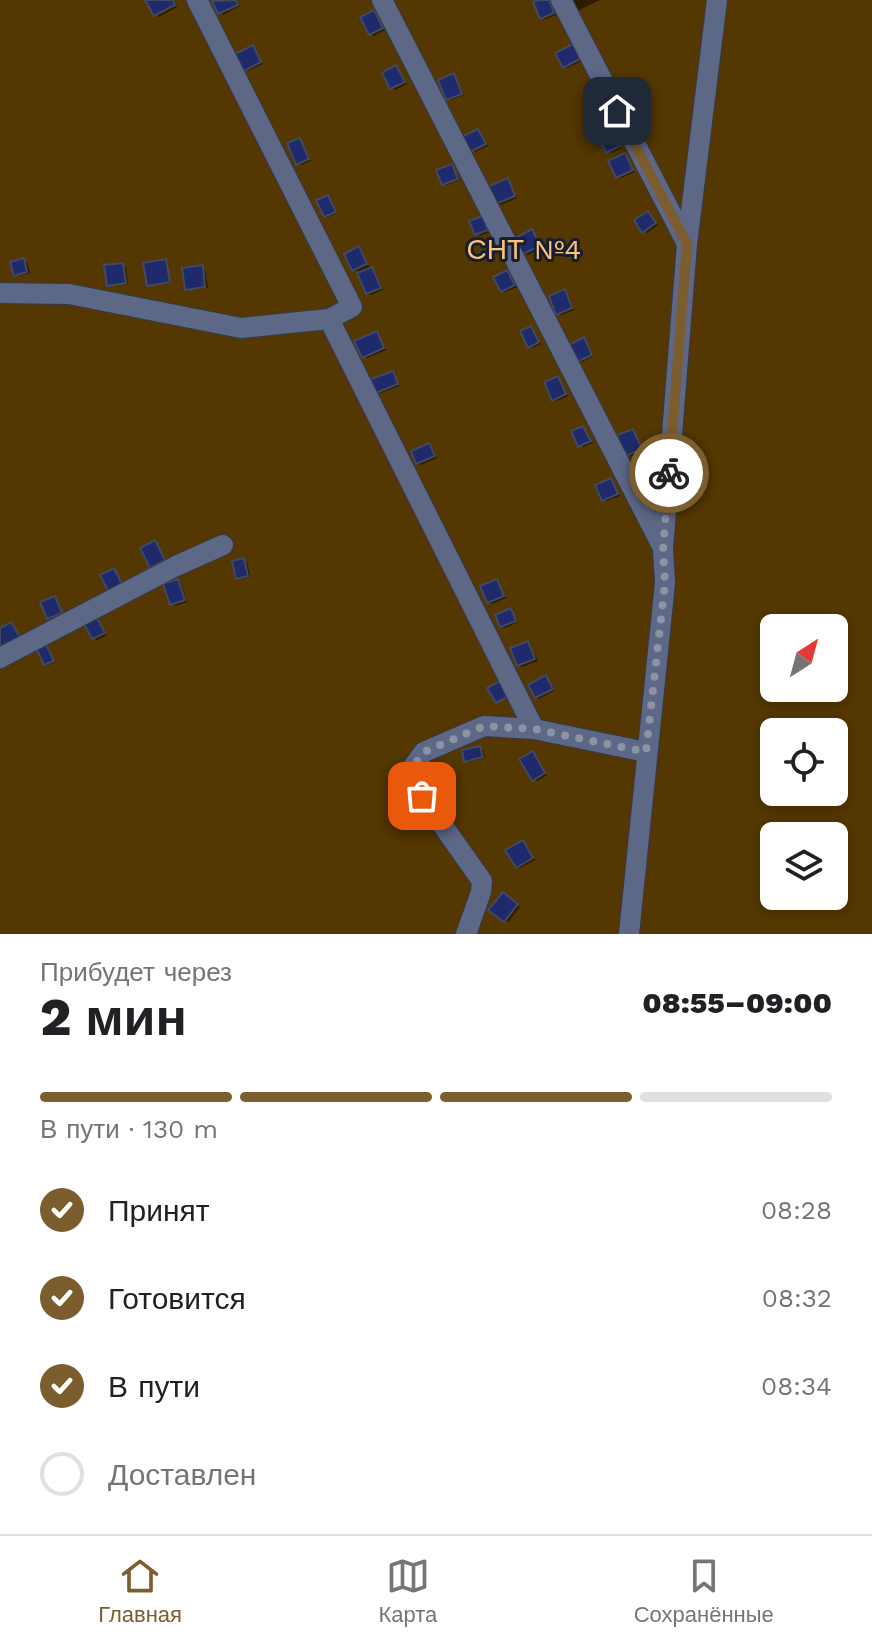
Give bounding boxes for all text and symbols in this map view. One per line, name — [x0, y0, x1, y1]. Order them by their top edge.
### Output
pin — [583, 77, 651, 145]
icon: home — [595, 89, 639, 133]
park label: СНТ №4 — [467, 233, 581, 266]
courier — [629, 433, 709, 513]
icon: bike — [647, 451, 691, 495]
north arrow — [760, 614, 848, 702]
map controls — [760, 614, 848, 910]
button: locate — [760, 718, 848, 806]
pin — [388, 762, 456, 830]
icon: bag — [400, 774, 444, 818]
button: layers — [760, 822, 848, 910]
text: Прибудет через — [40, 957, 232, 987]
text: 08:55–09:00 — [642, 985, 832, 1020]
text: 2 мин — [40, 987, 187, 1048]
text: В пути · 130 m — [40, 1114, 218, 1144]
icon: check — [40, 1188, 84, 1232]
text: Принят — [108, 1193, 210, 1228]
text: 08:28 — [761, 1195, 832, 1225]
icon: check — [40, 1276, 84, 1320]
text: Готовится — [108, 1281, 246, 1316]
text: 08:32 — [762, 1283, 832, 1313]
icon: check — [40, 1364, 84, 1408]
text: В пути — [108, 1369, 200, 1404]
text: 08:34 — [761, 1371, 832, 1401]
text: Доставлен — [108, 1457, 256, 1492]
tab: Главная — [98, 1554, 182, 1628]
tab: Карта — [378, 1554, 437, 1628]
tab: Сохранённые — [634, 1554, 774, 1628]

